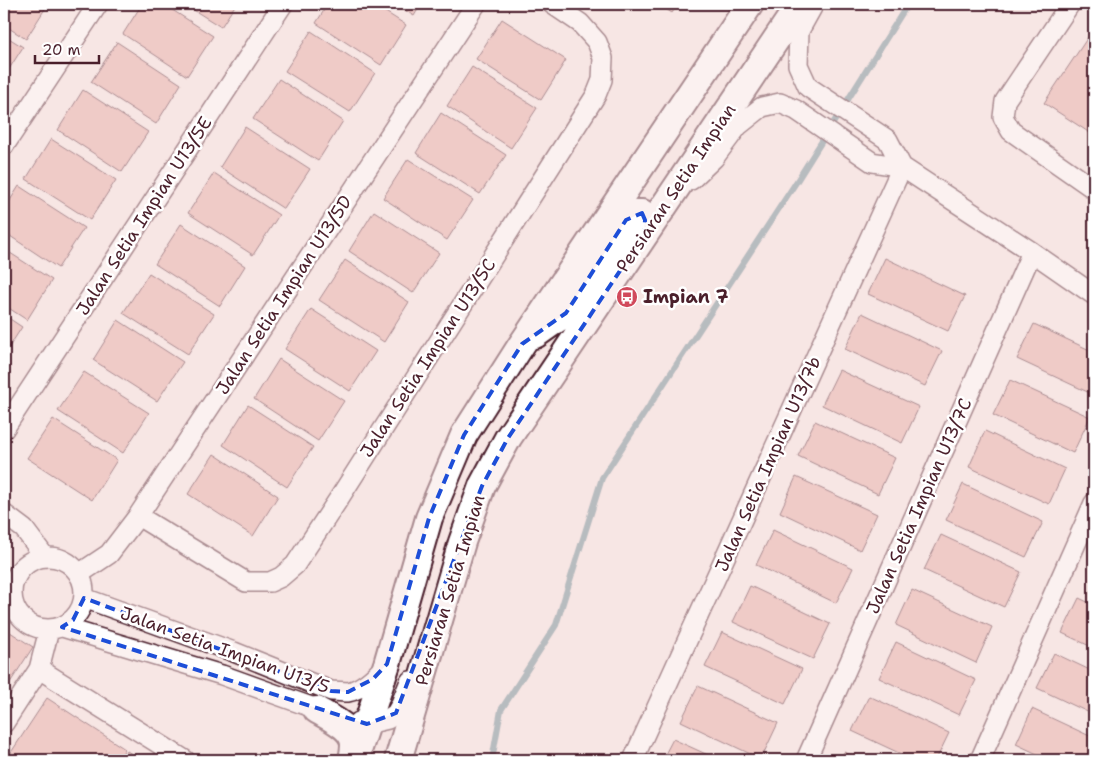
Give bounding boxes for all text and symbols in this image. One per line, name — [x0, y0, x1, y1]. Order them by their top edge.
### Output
scale bar — [35, 32, 99, 64]
text: 20 m — [42, 40, 81, 60]
street label: Persiaran Setia Impian — [611, 99, 741, 277]
street label: Jalan Setia Impian U13/5E — [71, 112, 217, 320]
street label: Jalan Setia Impian U13/5D — [210, 191, 358, 399]
street label: Jalan Setia Impian U13/5C — [355, 254, 501, 462]
bus stop icon: Impian 7 — [615, 285, 639, 309]
place label: Impian 7 — [643, 285, 729, 309]
street label: Jalan Setia Impian U13/7b — [710, 353, 826, 575]
street label: Jalan Setia Impian U13/7C — [860, 394, 978, 618]
street label: Persiaran Setia Impian — [410, 492, 490, 688]
street label: Jalan Setia Impian U13/5 — [117, 601, 333, 699]

